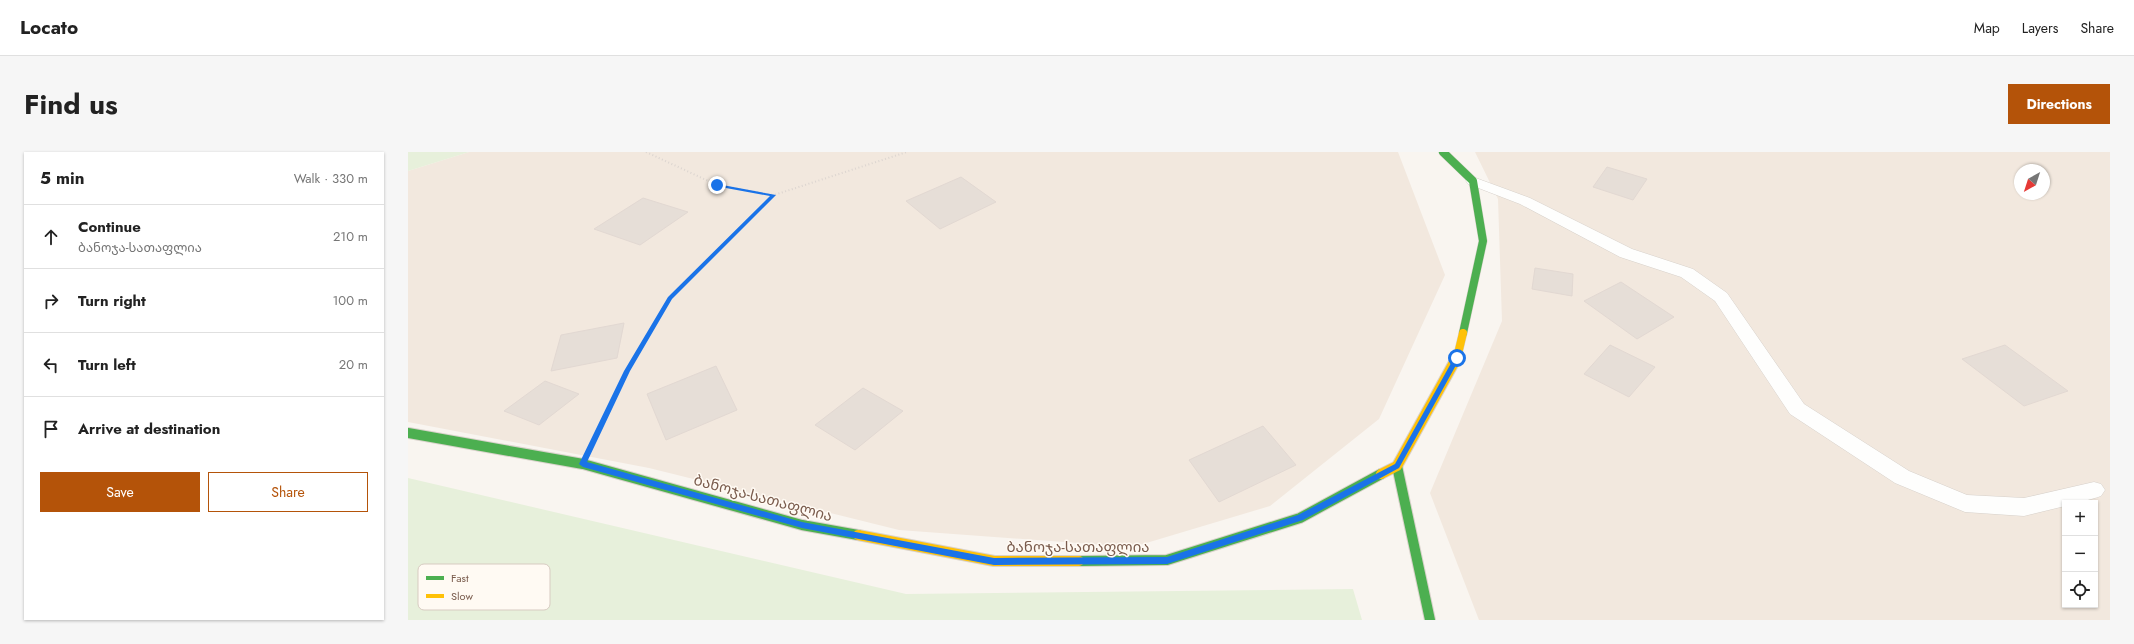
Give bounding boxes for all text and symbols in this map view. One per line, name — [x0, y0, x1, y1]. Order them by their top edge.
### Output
text: Locato — [20, 14, 78, 41]
text: Map — [1974, 18, 2000, 38]
text: Layers — [2022, 18, 2058, 38]
text: Share — [2080, 18, 2114, 38]
text: Find us — [24, 84, 118, 125]
button: Directions — [2008, 84, 2110, 124]
north arrow — [2014, 164, 2050, 200]
text: 5 min — [40, 166, 84, 190]
text: Walk · 330 m — [294, 169, 368, 188]
route end — [708, 176, 726, 194]
text: Continue — [78, 216, 141, 238]
icon: ahead — [40, 226, 62, 248]
text: 210 m — [333, 227, 368, 246]
text: ბანოჯა-სათაფლია — [78, 238, 202, 257]
icon: right — [40, 290, 62, 312]
text: Turn right — [78, 290, 146, 312]
text: 100 m — [333, 291, 368, 310]
route start — [1448, 349, 1466, 367]
icon: left — [40, 354, 62, 376]
text: Turn left — [78, 354, 136, 376]
text: 20 m — [339, 355, 368, 374]
icon: arrive — [40, 418, 62, 440]
text: Arrive at destination — [78, 418, 220, 440]
street label: ბანოჯა-სათაფლია — [691, 469, 835, 527]
button: Save — [40, 472, 200, 512]
button: Share — [208, 472, 368, 512]
map controls — [2062, 500, 2098, 608]
button: + — [2062, 500, 2098, 536]
street label: ბანოჯა-სათაფლია — [1006, 536, 1150, 558]
button: − — [2062, 536, 2098, 572]
legend — [418, 564, 550, 610]
text: Fast — [451, 570, 469, 586]
button: locate — [2062, 572, 2098, 608]
text: Slow — [451, 588, 473, 604]

